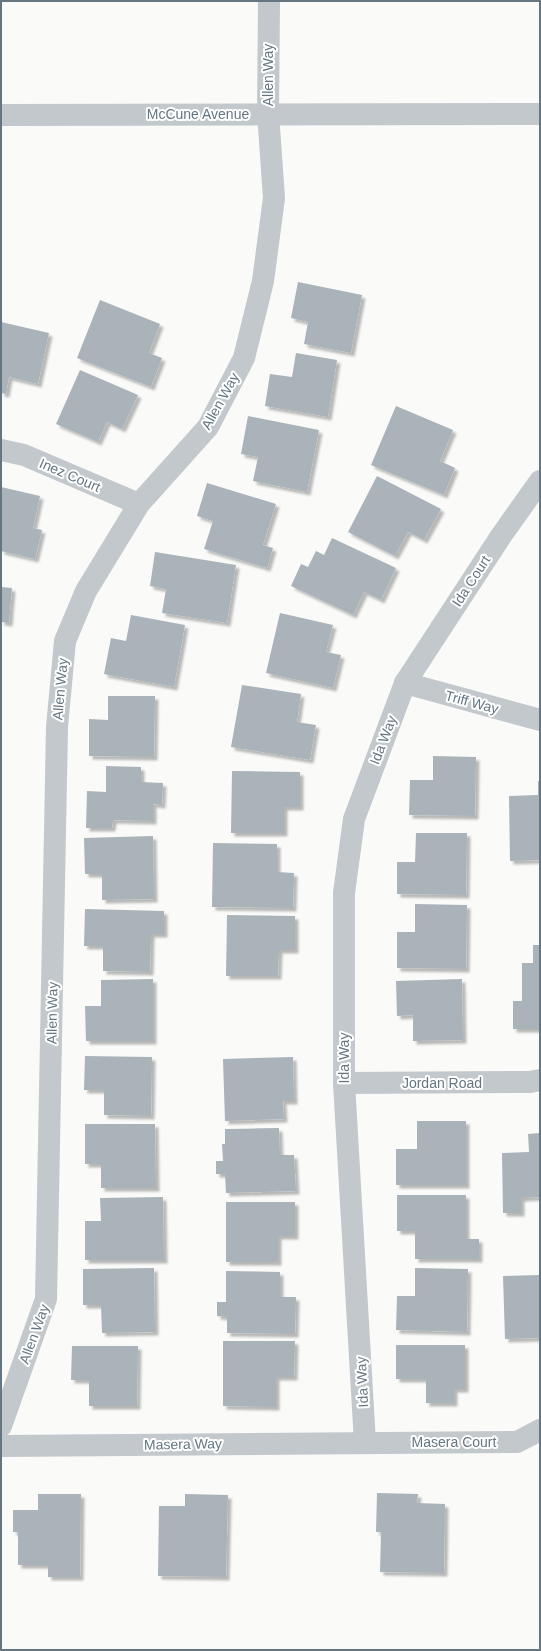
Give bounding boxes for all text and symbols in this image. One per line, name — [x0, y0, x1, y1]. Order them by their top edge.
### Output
street label: Allen Way — [260, 44, 276, 106]
street label: McCune Avenue — [147, 106, 249, 122]
street label: Allen Way — [198, 370, 242, 432]
street label: Inez Court — [37, 455, 103, 495]
street label: Ida Court — [449, 552, 493, 610]
street label: Allen Way — [49, 657, 71, 721]
street label: Triff Way — [444, 687, 500, 717]
street label: Ida Way — [366, 713, 400, 767]
street label: Allen Way — [43, 982, 61, 1044]
street label: Ida Way — [336, 1033, 352, 1083]
street label: Jordan Road — [402, 1075, 482, 1091]
street label: Allen Way — [16, 1302, 52, 1366]
street label: Ida Way — [353, 1356, 371, 1408]
street label: Masera Court — [412, 1434, 497, 1450]
street label: Masera Way — [144, 1435, 222, 1453]

